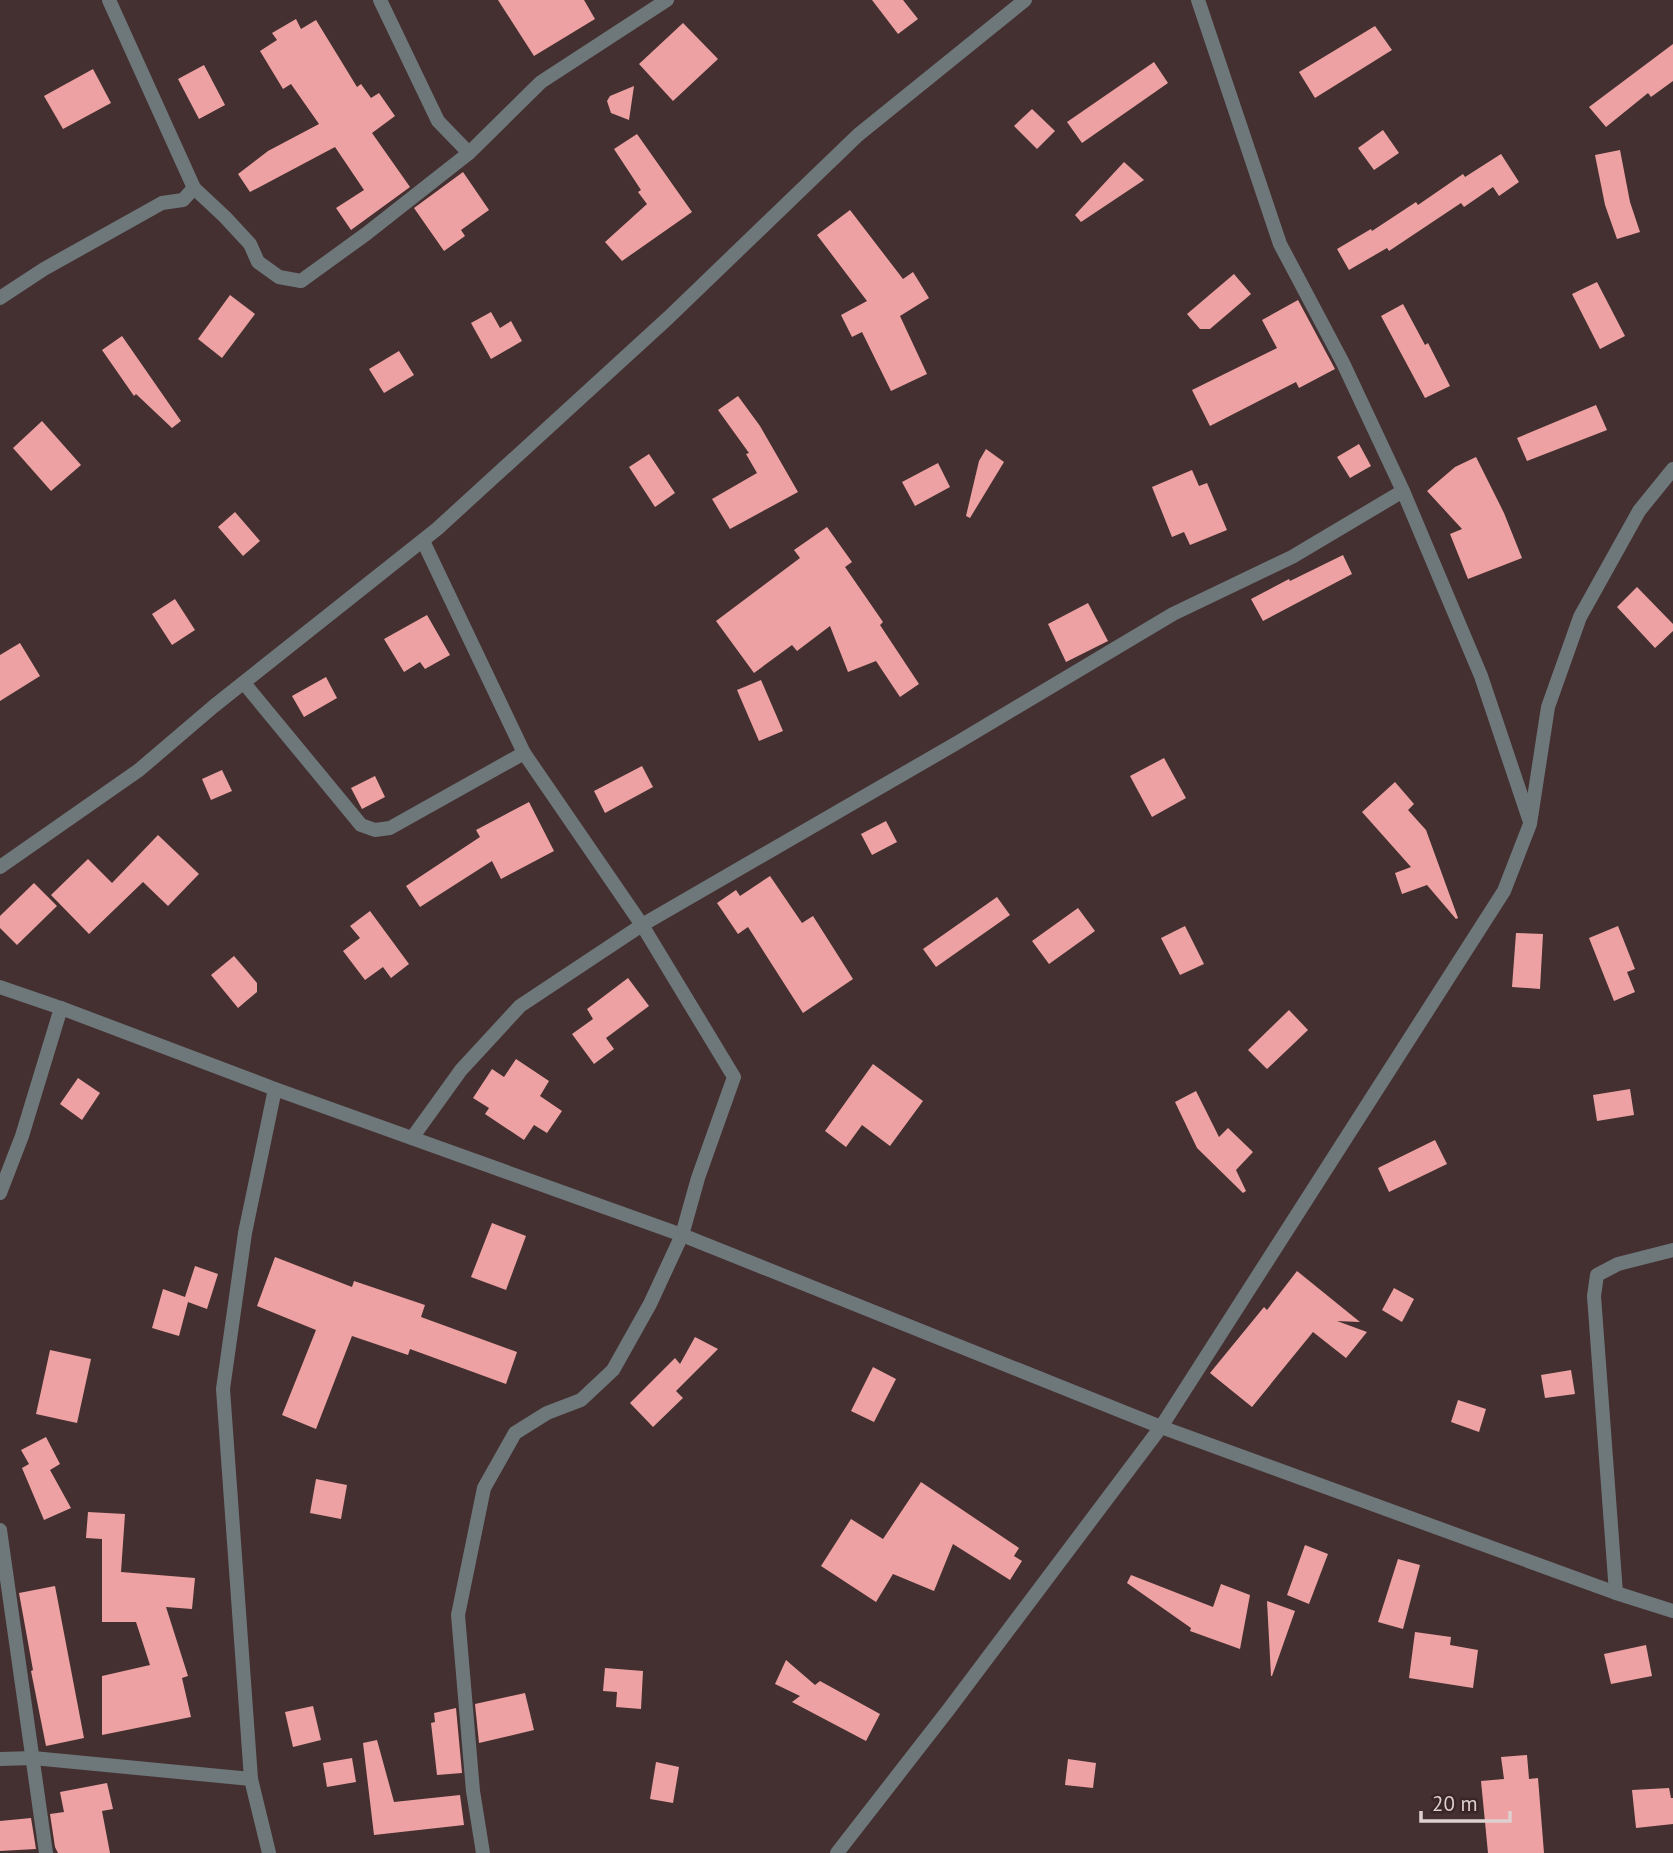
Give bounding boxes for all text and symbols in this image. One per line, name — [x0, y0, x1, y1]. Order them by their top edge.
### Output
scale bar — [1421, 1780, 1510, 1824]
text: 20 m — [1432, 1790, 1478, 1817]

